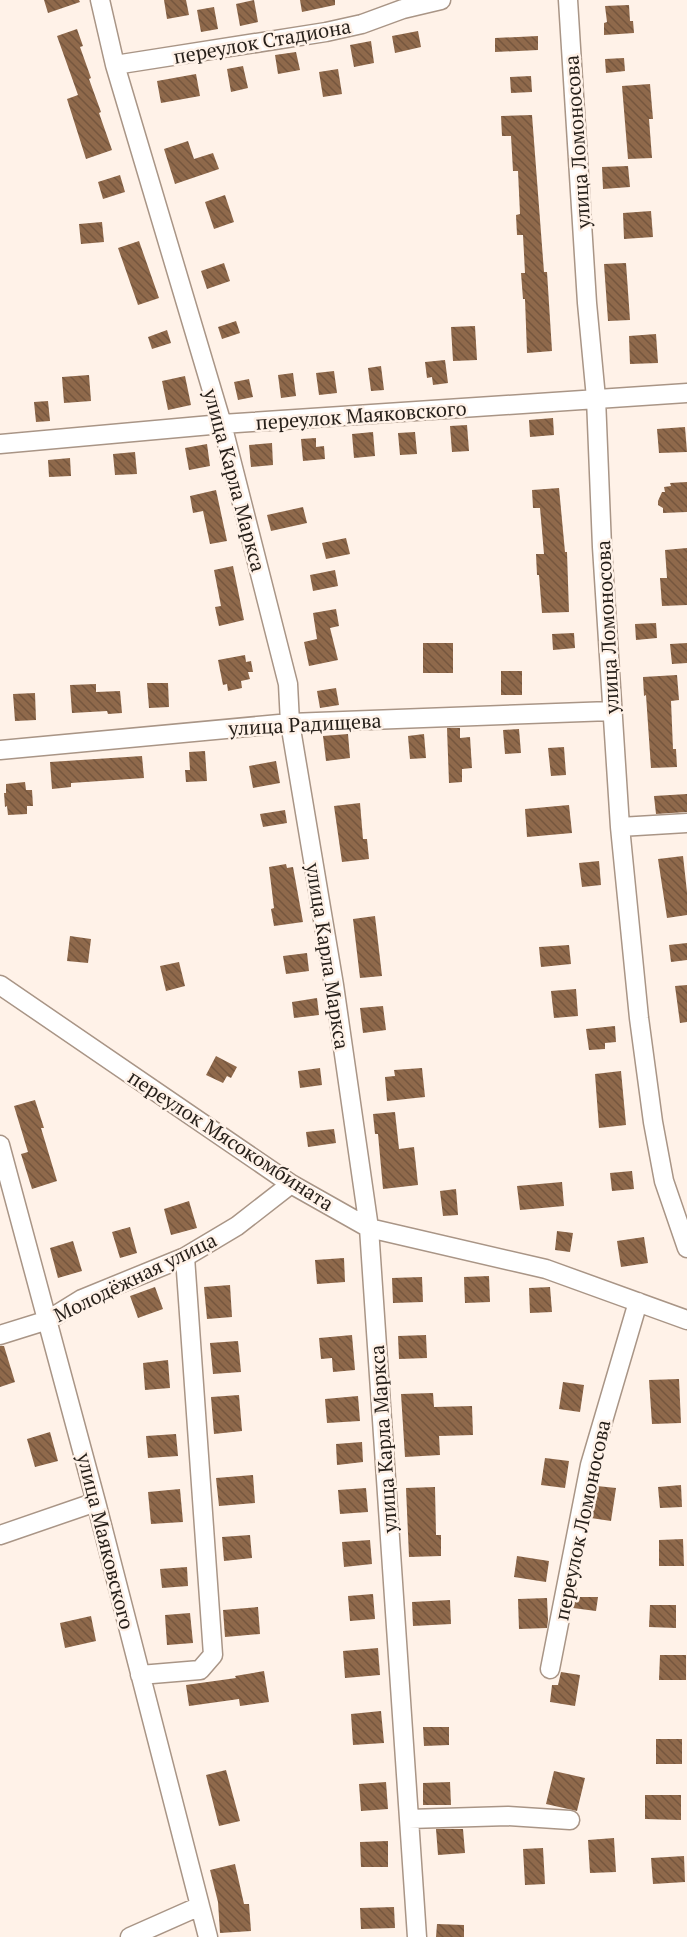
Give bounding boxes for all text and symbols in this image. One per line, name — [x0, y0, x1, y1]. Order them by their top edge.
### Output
street label: переулок Стадиона — [171, 12, 353, 70]
street label: улица Ломоносова — [557, 54, 597, 231]
street label: улица Карла Маркса — [197, 385, 272, 574]
street label: переулок Маяковского — [255, 394, 467, 436]
street label: улица Ломоносова — [589, 539, 625, 716]
street label: улица Радищева — [227, 707, 382, 742]
street label: улица Карла Маркса — [300, 860, 356, 1051]
street label: переулок Мясокомбината — [123, 1063, 339, 1217]
street label: Молодёжная улица — [49, 1226, 221, 1328]
street label: улица Карла Маркса — [363, 1344, 403, 1535]
street label: переулок Ломоносова — [548, 1417, 616, 1623]
street label: улица Маяковского — [71, 1449, 141, 1632]

